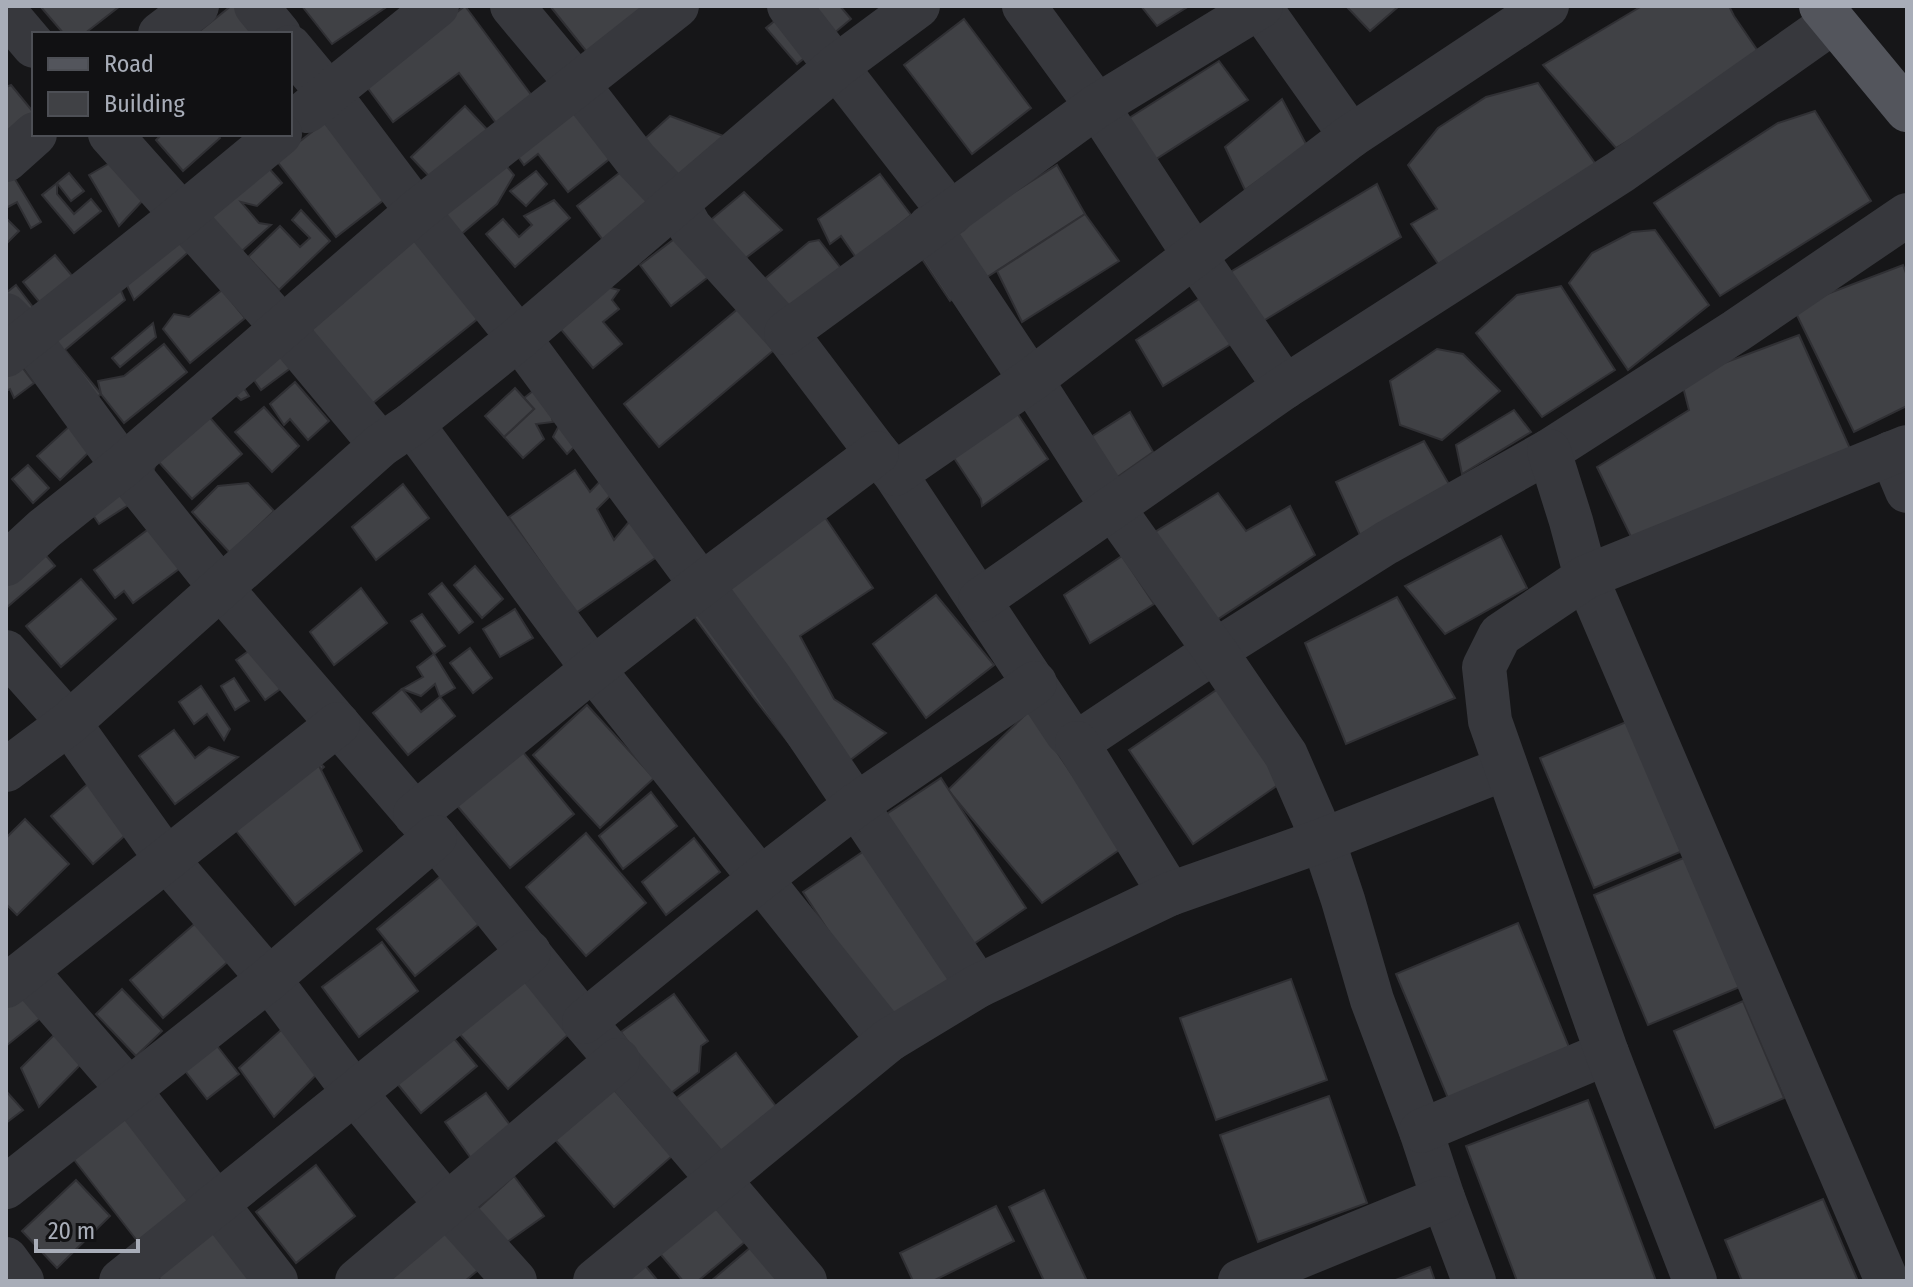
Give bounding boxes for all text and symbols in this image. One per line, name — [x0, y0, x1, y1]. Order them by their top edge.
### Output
legend — [32, 32, 292, 136]
text: Road — [104, 50, 154, 78]
text: Building — [104, 90, 186, 118]
scale bar — [36, 1203, 138, 1253]
text: 20 m — [48, 1217, 95, 1245]

